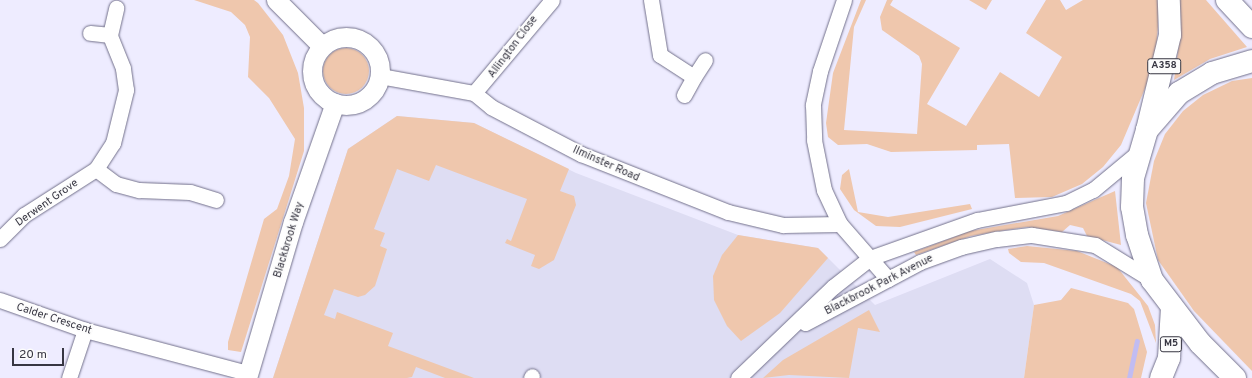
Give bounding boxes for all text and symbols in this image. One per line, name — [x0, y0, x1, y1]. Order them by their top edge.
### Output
street label: Allington Close — [485, 13, 541, 81]
road number: A358 — [1147, 58, 1181, 74]
street label: Ilminster Road — [571, 143, 641, 185]
street label: Derwent Grove — [13, 177, 81, 229]
street label: Blackbrook Way — [271, 200, 307, 280]
street label: Blackbrook Park Avenue — [822, 252, 936, 318]
street label: Calder Crescent — [15, 301, 93, 337]
road number: M5 — [1159, 336, 1183, 352]
scale bar — [14, 340, 66, 366]
text: 20 m — [19, 347, 47, 363]

